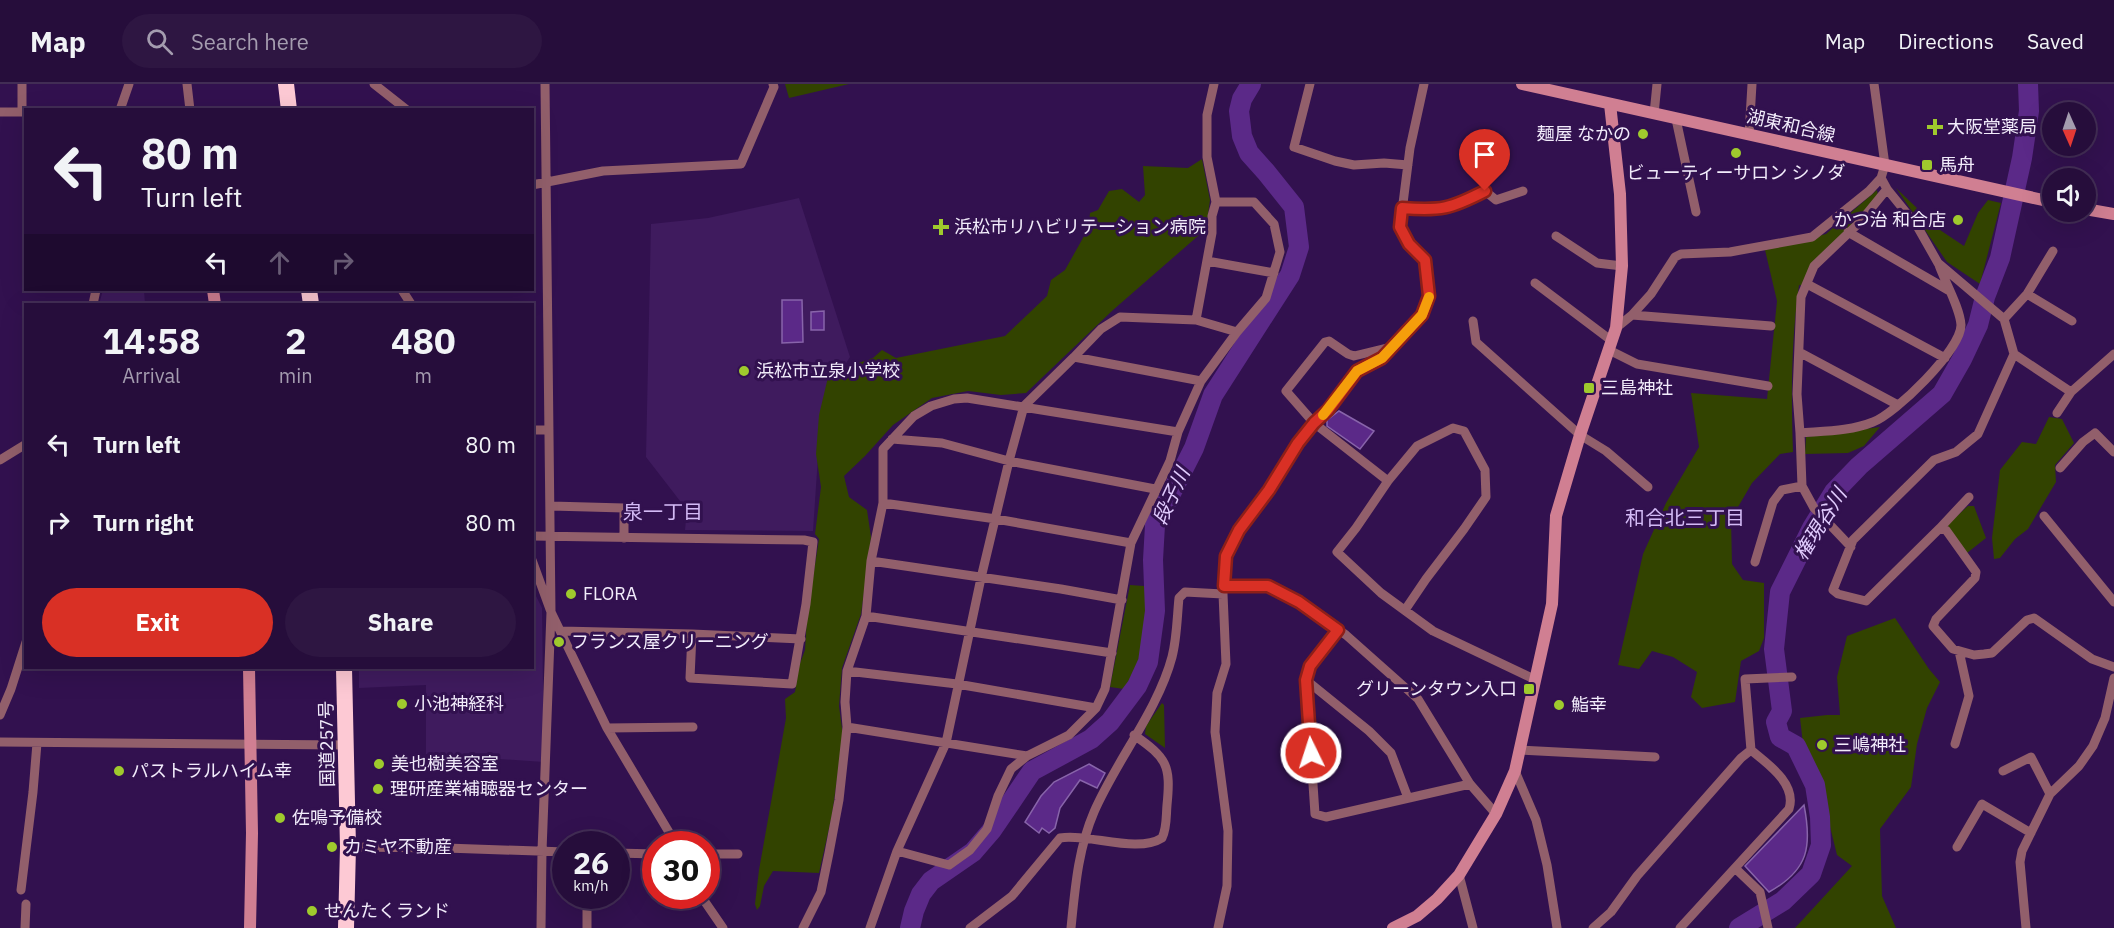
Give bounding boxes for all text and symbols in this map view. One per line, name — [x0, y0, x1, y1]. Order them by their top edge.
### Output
search box — [122, 14, 542, 68]
text: Map — [30, 23, 86, 60]
icon: search — [143, 25, 176, 58]
text: Search here — [191, 27, 309, 56]
text: Map — [1825, 27, 1865, 55]
text: Directions — [1898, 27, 1994, 55]
text: Saved — [2027, 27, 2084, 55]
north arrow — [2042, 102, 2096, 156]
map controls — [2042, 102, 2096, 222]
street label: 湖東和合線 — [1745, 104, 1838, 147]
place label: 大阪堂薬局 — [1947, 115, 2037, 138]
marker: 大阪堂薬局 — [1928, 120, 1942, 134]
place label: 麺屋 なかの — [1537, 122, 1631, 145]
text: 80 m — [141, 126, 239, 181]
marker: 麺屋 なかの — [1636, 127, 1650, 141]
pin — [1459, 129, 1510, 191]
icon: left — [42, 132, 120, 210]
icon: arrive — [1468, 138, 1501, 171]
marker: ビューティーサロン シノダ — [1729, 146, 1743, 160]
place label: 馬舟 — [1939, 153, 1975, 176]
marker: 馬舟 — [1920, 158, 1934, 172]
place label: ビューティーサロン シノダ — [1627, 161, 1845, 184]
button: sound — [2042, 168, 2096, 222]
text: Turn left — [141, 179, 242, 214]
place label: かつ治 和合店 — [1834, 208, 1946, 231]
marker: かつ治 和合店 — [1951, 213, 1965, 227]
place label: 浜松市リハビリテーション病院 — [954, 215, 1206, 238]
marker: 浜松市リハビリテーション病院 — [932, 218, 950, 236]
icon: left — [200, 246, 233, 279]
icon: ahead — [263, 246, 296, 279]
icon: right — [326, 246, 359, 279]
text: 14:58 — [102, 317, 201, 364]
text: 2 — [285, 317, 307, 364]
text: 480 — [391, 317, 456, 364]
place label: 浜松市立泉小学校 — [756, 359, 900, 382]
text: Arrival — [122, 362, 181, 389]
text: min — [279, 362, 313, 389]
text: m — [415, 362, 432, 389]
marker: 浜松市立泉小学校 — [737, 364, 751, 378]
place label: 三島神社 — [1601, 376, 1673, 399]
marker: 三島神社 — [1582, 381, 1596, 395]
icon: left — [42, 428, 75, 461]
text: Turn left — [93, 430, 181, 459]
text: 80 m — [465, 430, 516, 459]
water label: 段子川 — [1146, 461, 1196, 529]
water label: 権現谷川 — [1787, 481, 1853, 565]
district label: 泉一丁目 — [623, 498, 703, 525]
district label: 和合北三丁目 — [1625, 504, 1745, 531]
icon: right — [42, 506, 75, 539]
text: Turn right — [93, 508, 194, 537]
text: 80 m — [465, 508, 516, 537]
place label: FLORA — [583, 582, 638, 605]
marker: FLORA — [564, 587, 578, 601]
button: Exit — [42, 588, 273, 657]
button: Share — [285, 588, 516, 657]
place label: フランス屋クリーニング — [571, 630, 769, 653]
marker: フランス屋クリーニング — [552, 635, 566, 649]
place label: グリーンタウン入口 — [1356, 677, 1517, 700]
marker: グリーンタウン入口 — [1522, 682, 1536, 696]
place label: 小池神経科 — [414, 692, 504, 715]
place label: 鮨幸 — [1571, 693, 1607, 716]
marker: 小池神経科 — [395, 697, 409, 711]
marker: 鮨幸 — [1552, 698, 1566, 712]
street label: 国道257号 — [314, 701, 339, 787]
position arrow — [1279, 721, 1343, 785]
place label: 三嶋神社 — [1834, 733, 1906, 756]
marker: 三嶋神社 — [1815, 738, 1829, 752]
place label: 美也樹美容室 — [391, 752, 499, 775]
marker: 美也樹美容室 — [372, 757, 386, 771]
place label: パストラルハイム幸 — [131, 759, 292, 782]
marker: パストラルハイム幸 — [112, 764, 126, 778]
place label: 理研産業補聴器センター — [390, 777, 588, 800]
marker: 理研産業補聴器センター — [371, 782, 385, 796]
place label: 佐鳴予備校 — [292, 806, 382, 829]
marker: 佐鳴予備校 — [273, 811, 287, 825]
speed limit sign: 30 — [642, 831, 720, 909]
place label: カミヤ不動産 — [344, 835, 452, 858]
marker: カミヤ不動産 — [325, 840, 339, 854]
text: 26 — [573, 843, 609, 882]
text: km/h — [573, 876, 609, 895]
place label: せんたくランド — [324, 899, 450, 922]
marker: せんたくランド — [305, 904, 319, 918]

